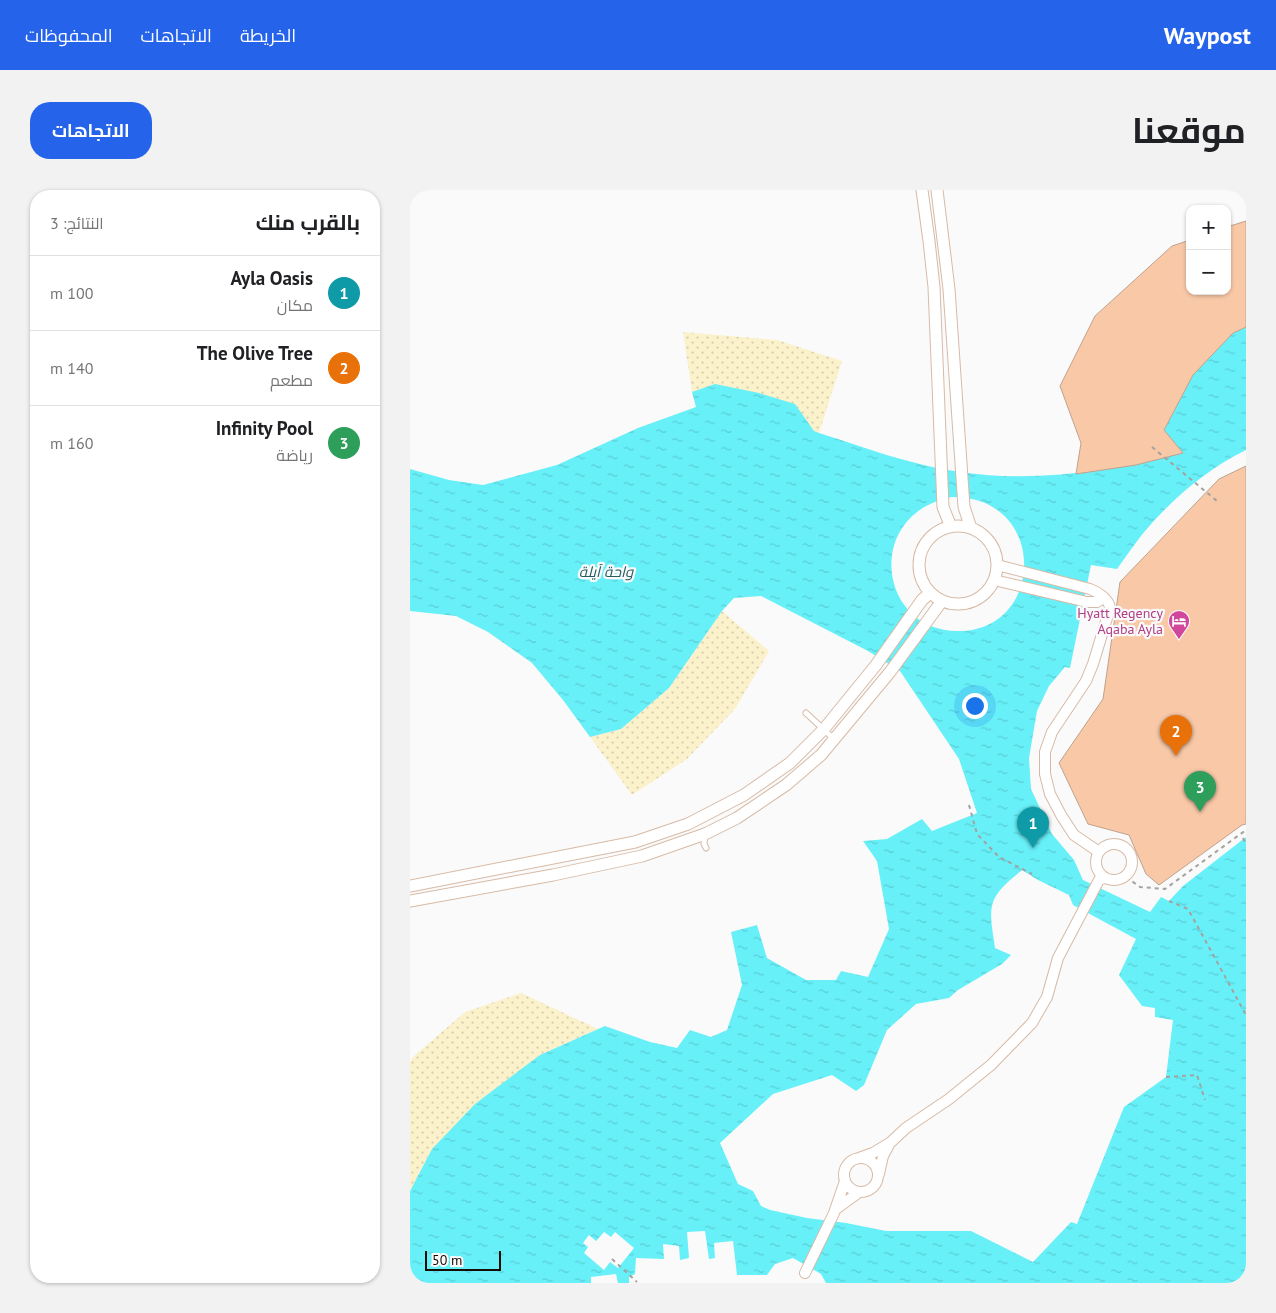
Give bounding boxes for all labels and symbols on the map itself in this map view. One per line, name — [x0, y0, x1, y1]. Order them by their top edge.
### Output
water label: واحة آيلة — [579, 562, 634, 581]
place label: Hyatt Regency Aqaba Ayla — [1077, 604, 1163, 638]
hotel icon: Hyatt Regency Aqaba Ayla — [1167, 609, 1191, 640]
your location — [962, 693, 988, 719]
pin: 2 — [1160, 715, 1192, 756]
pin: 3 — [1184, 771, 1216, 812]
pin: 1 — [1017, 807, 1049, 848]
scale bar — [425, 1248, 501, 1271]

